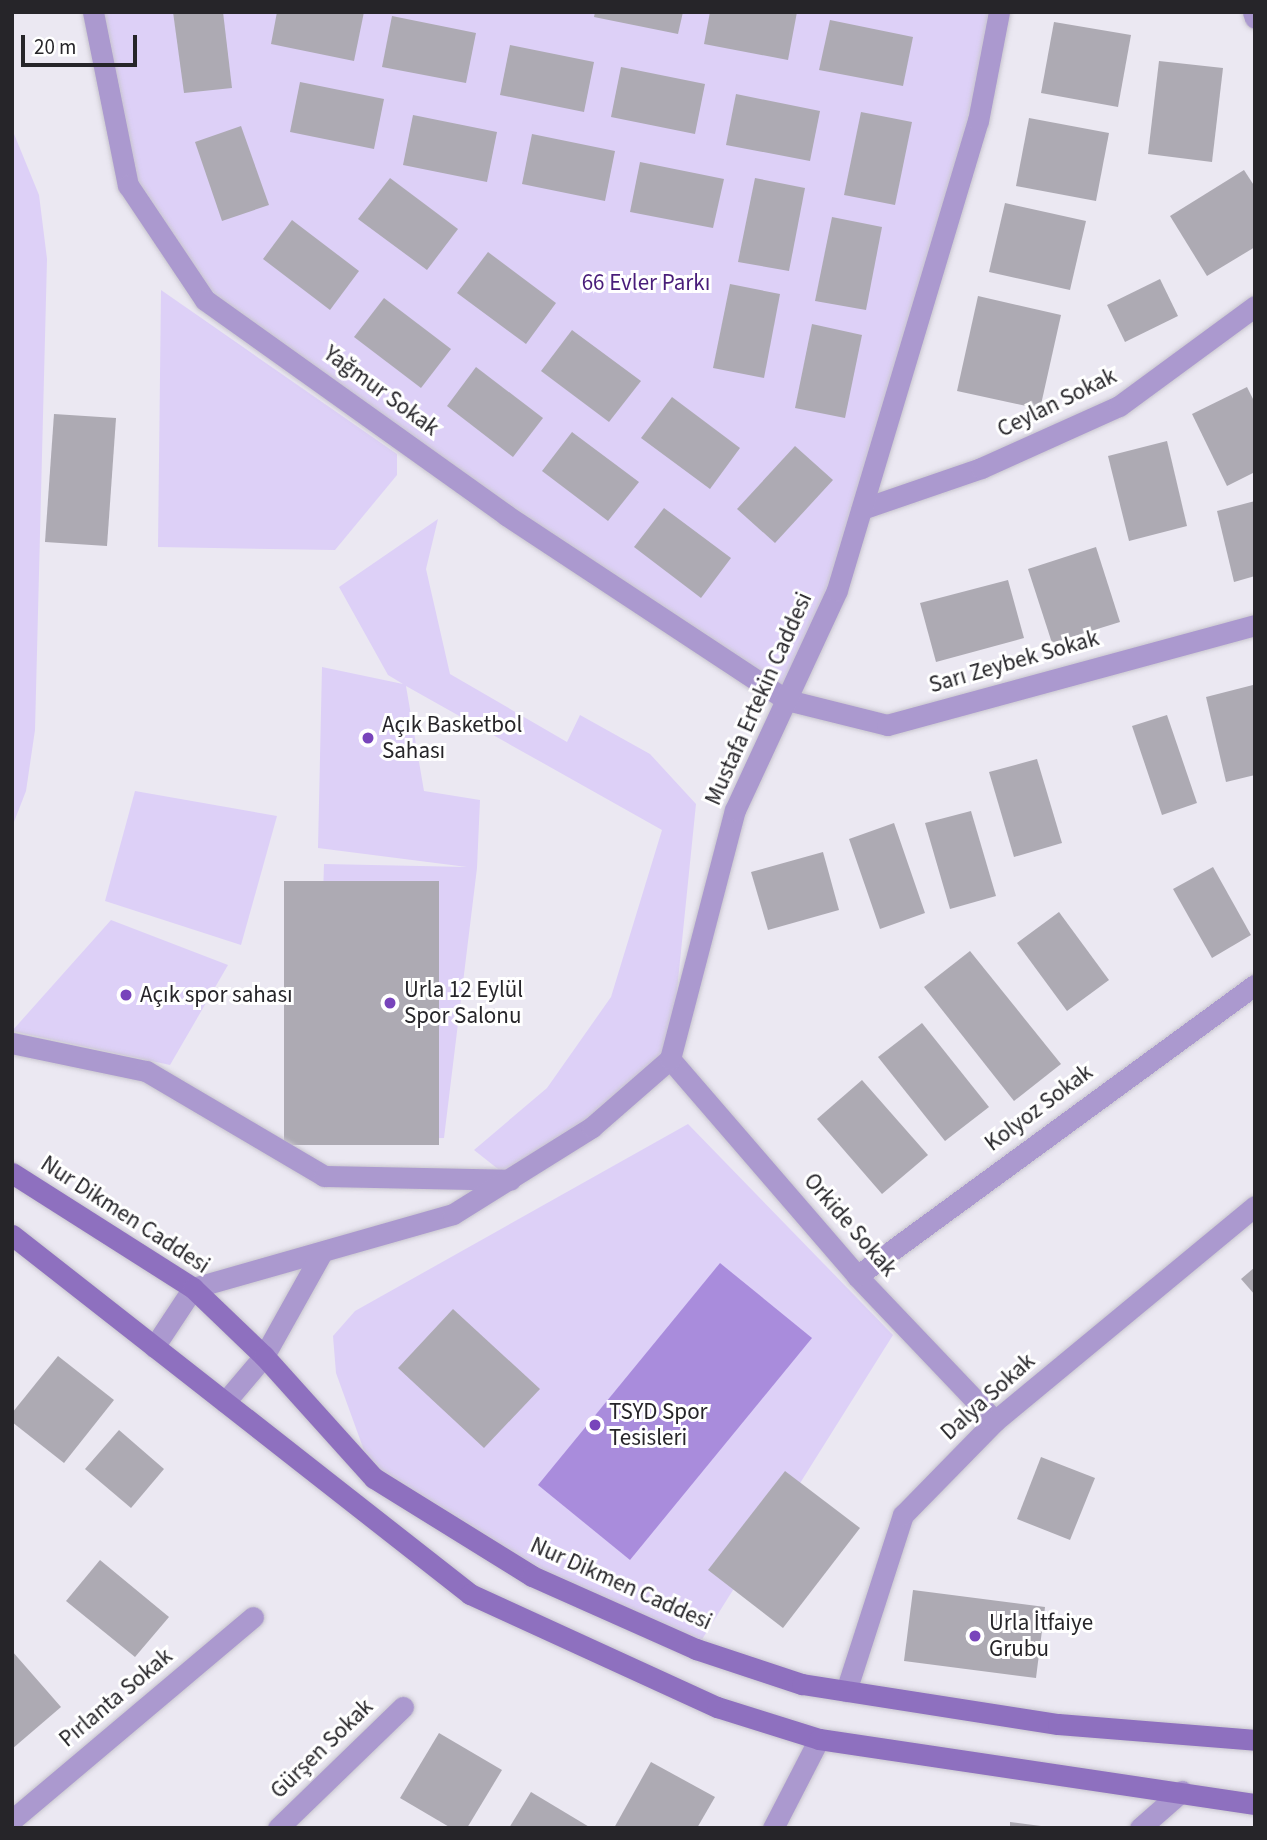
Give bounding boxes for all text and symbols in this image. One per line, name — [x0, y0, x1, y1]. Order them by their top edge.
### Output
scale bar — [24, 21, 140, 65]
text: 20 m — [34, 32, 76, 62]
park label: 66 Evler Parkı — [582, 269, 710, 297]
street label: Yağmur Sokak — [318, 340, 444, 442]
street label: Ceylan Sokak — [993, 362, 1121, 444]
street label: Mustafa Ertekin Caddesi — [700, 588, 818, 810]
street label: Sarı Zeybek Sokak — [926, 625, 1102, 699]
place label: Açık Basketbol Sahası — [382, 711, 522, 765]
marker: Açık Basketbol Sahası — [360, 730, 376, 746]
place label: Urla 12 Eylül Spor Salonu — [404, 976, 523, 1030]
place label: Açık spor sahası — [140, 981, 293, 1009]
marker: Açık spor sahası — [118, 987, 134, 1003]
marker: Urla 12 Eylül Spor Salonu — [382, 995, 398, 1011]
street label: Kolyoz Sokak — [980, 1059, 1098, 1157]
street label: Nur Dikmen Caddesi — [35, 1150, 215, 1280]
street label: Orkide Sokak — [798, 1168, 902, 1282]
street label: Dalya Sokak — [935, 1348, 1041, 1446]
place label: TSYD Spor Tesisleri — [609, 1398, 708, 1452]
marker: TSYD Spor Tesisleri — [587, 1417, 603, 1433]
street label: Nur Dikmen Caddesi — [526, 1532, 716, 1636]
place label: Urla İtfaiye Grubu — [989, 1609, 1093, 1663]
marker: Urla İtfaiye Grubu — [967, 1628, 983, 1644]
street label: Pırlanta Sokak — [54, 1643, 178, 1753]
street label: Gürşen Sokak — [265, 1693, 379, 1805]

